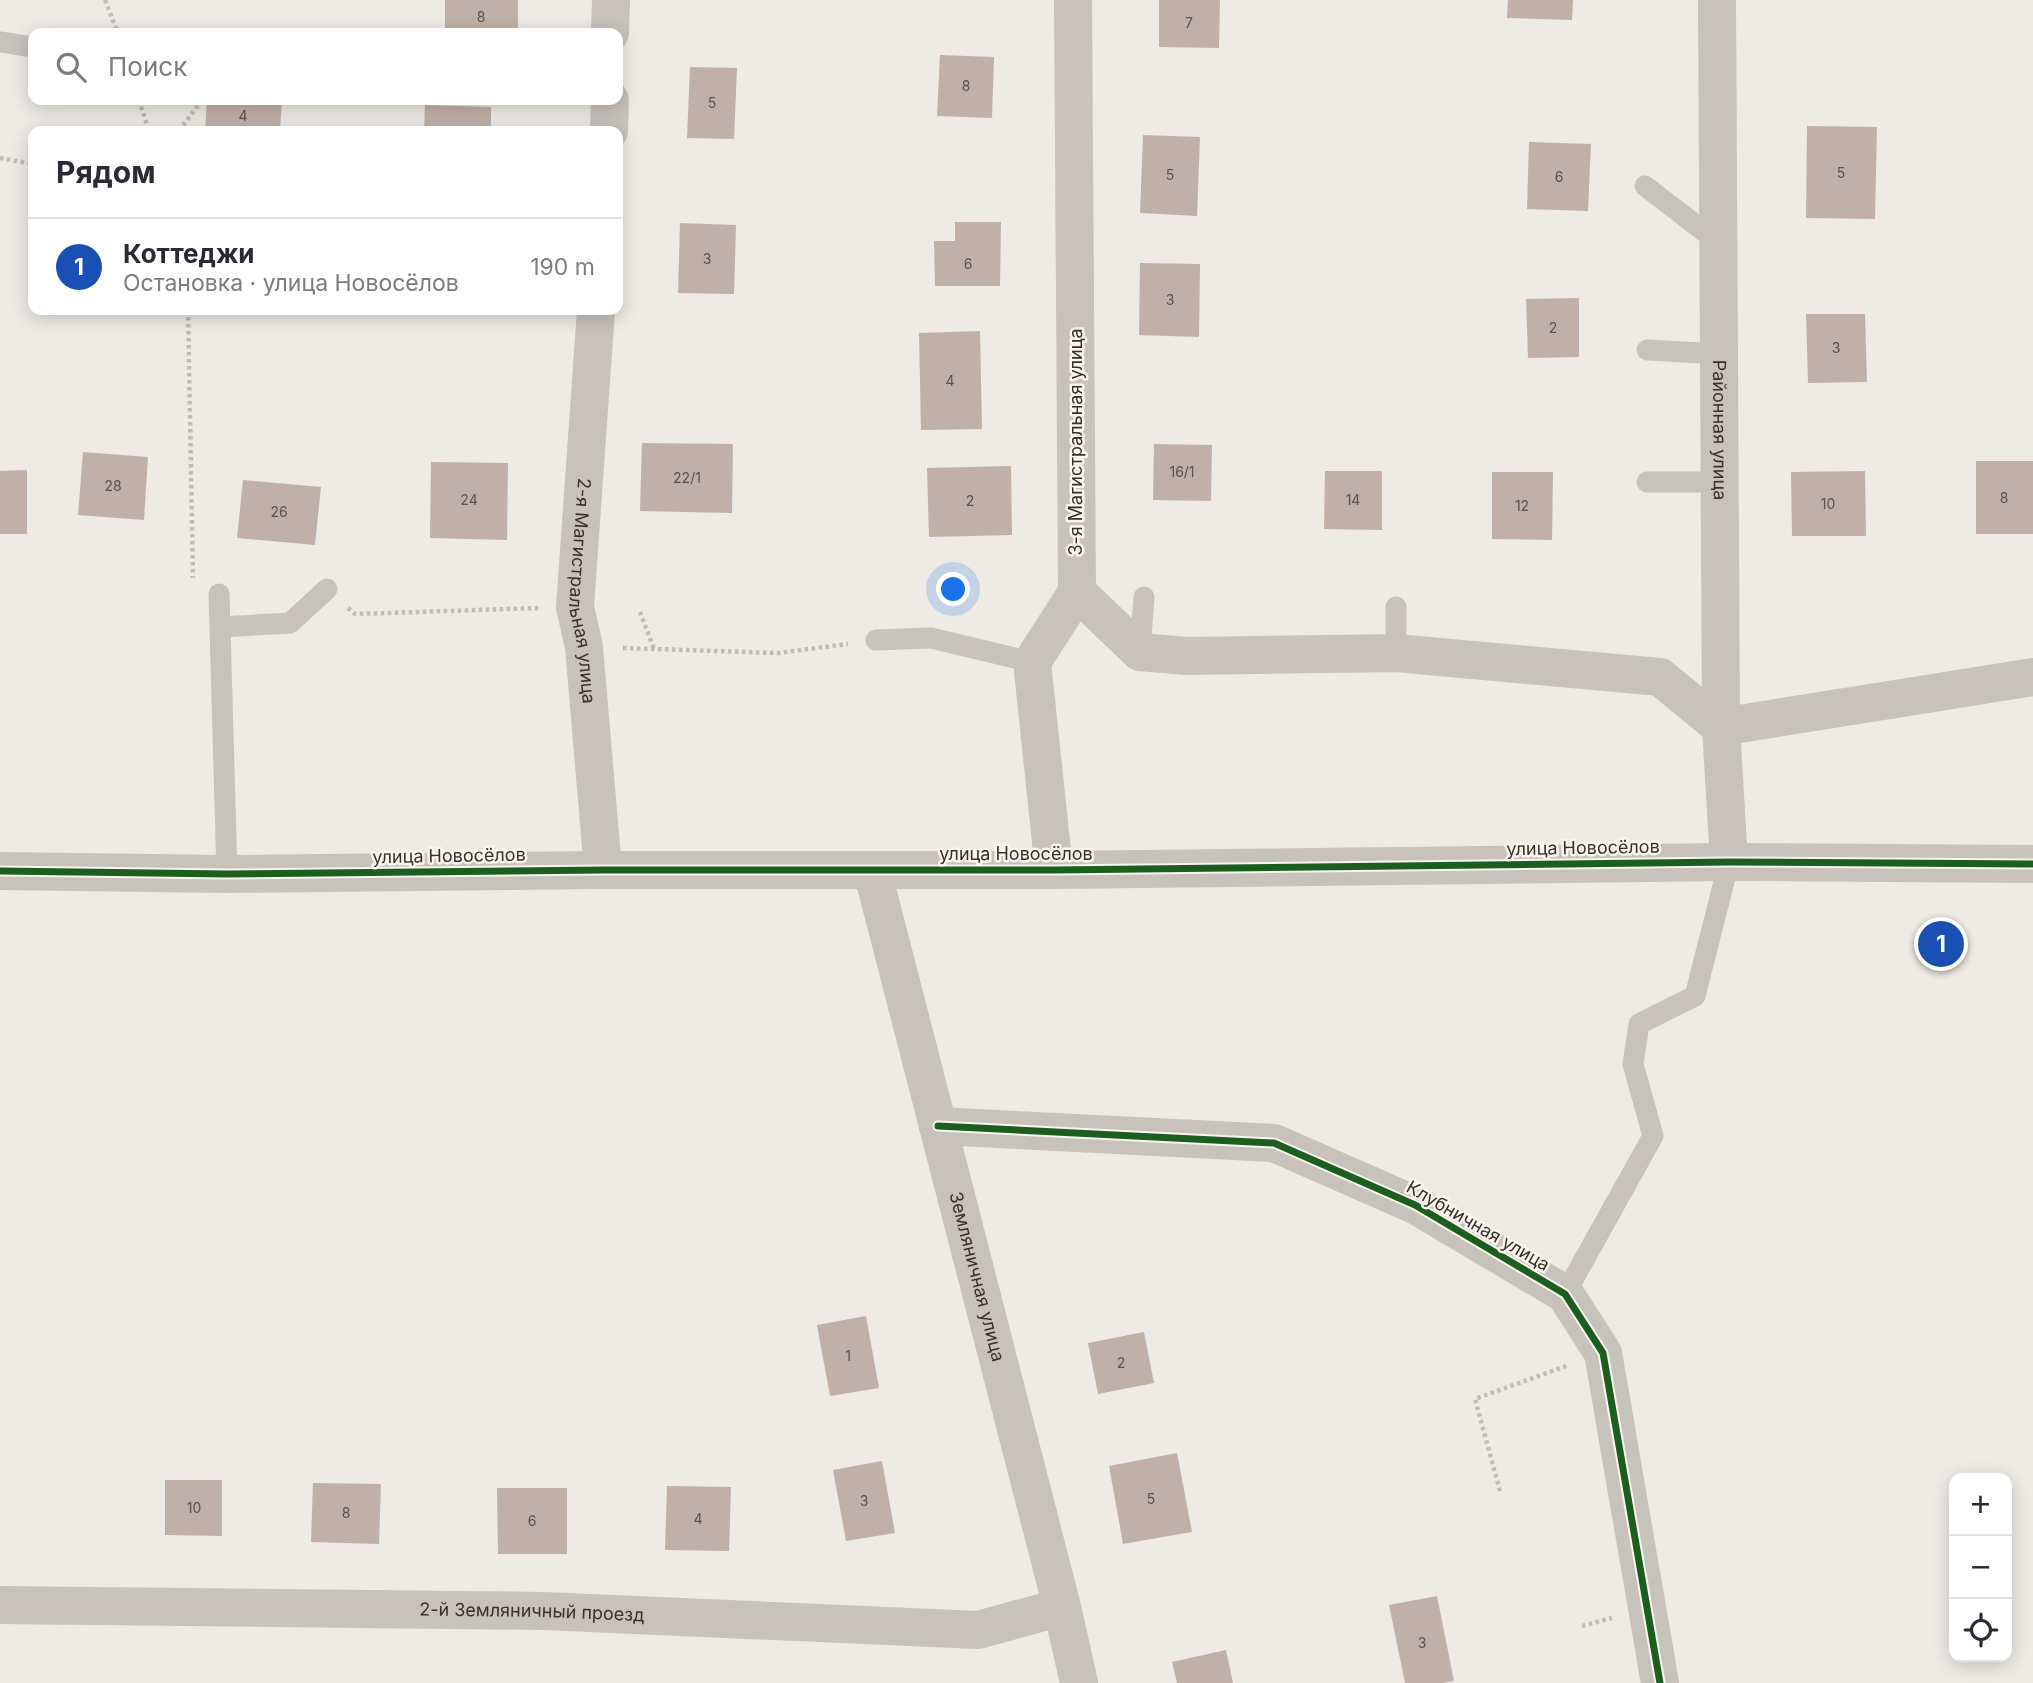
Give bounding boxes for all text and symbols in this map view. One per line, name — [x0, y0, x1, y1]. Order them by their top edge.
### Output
house number: 8 — [477, 8, 485, 25]
house number: 7 — [1185, 14, 1193, 31]
search box — [28, 28, 623, 105]
icon: search — [52, 48, 90, 86]
text: Поиск — [108, 51, 187, 82]
house number: 8 — [962, 77, 970, 94]
house number: 5 — [708, 94, 716, 111]
house number: 4 — [238, 107, 248, 124]
text: Рядом — [56, 154, 156, 190]
house number: 5 — [1837, 164, 1845, 181]
house number: 5 — [1166, 166, 1174, 183]
house number: 6 — [1555, 168, 1563, 185]
text: Коттеджи — [123, 238, 255, 269]
house number: 3 — [703, 250, 711, 267]
text: 1 — [74, 253, 84, 281]
text: 190 m — [530, 253, 595, 281]
house number: 6 — [964, 255, 972, 272]
text: Остановка · улица Новосёлов — [123, 269, 459, 297]
house number: 3 — [1166, 291, 1174, 308]
house number: 2 — [1549, 319, 1557, 336]
street label: 3-я Магистральная улица — [1065, 328, 1086, 556]
house number: 3 — [1832, 339, 1840, 356]
street label: Районная улица — [1709, 360, 1731, 500]
house number: 4 — [945, 372, 955, 389]
house number: 16/1 — [1169, 463, 1195, 480]
house number: 22/1 — [673, 469, 701, 486]
house number: 28 — [104, 477, 122, 494]
street label: 2-я Магистральная улица — [565, 477, 600, 704]
house number: 8 — [2000, 489, 2008, 506]
house number: 24 — [460, 491, 478, 508]
house number: 14 — [1346, 491, 1360, 508]
house number: 2 — [966, 492, 974, 509]
house number: 10 — [1821, 495, 1835, 512]
house number: 12 — [1515, 497, 1529, 514]
house number: 26 — [270, 503, 288, 520]
your location — [936, 572, 970, 606]
street label: улица Новосёлов — [1506, 836, 1660, 859]
street label: улица Новосёлов — [939, 843, 1093, 864]
street label: улица Новосёлов — [372, 844, 526, 867]
pin: 1 — [1918, 918, 1964, 970]
street label: Клубничная улица — [1403, 1176, 1553, 1275]
street label: Земляничная улица — [945, 1189, 1009, 1364]
house number: 1 — [845, 1347, 851, 1364]
house number: 2 — [1117, 1354, 1125, 1371]
map controls — [1949, 1473, 2012, 1662]
button: + — [1949, 1473, 2012, 1536]
house number: 5 — [1147, 1490, 1155, 1507]
house number: 3 — [860, 1492, 868, 1509]
house number: 10 — [187, 1499, 201, 1516]
house number: 8 — [342, 1504, 350, 1521]
house number: 4 — [693, 1510, 703, 1527]
house number: 6 — [528, 1512, 536, 1529]
button: − — [1949, 1536, 2012, 1599]
street label: 2-й Земляничный проезд — [419, 1599, 645, 1625]
button: locate — [1949, 1599, 2012, 1662]
house number: 3 — [1418, 1634, 1426, 1651]

